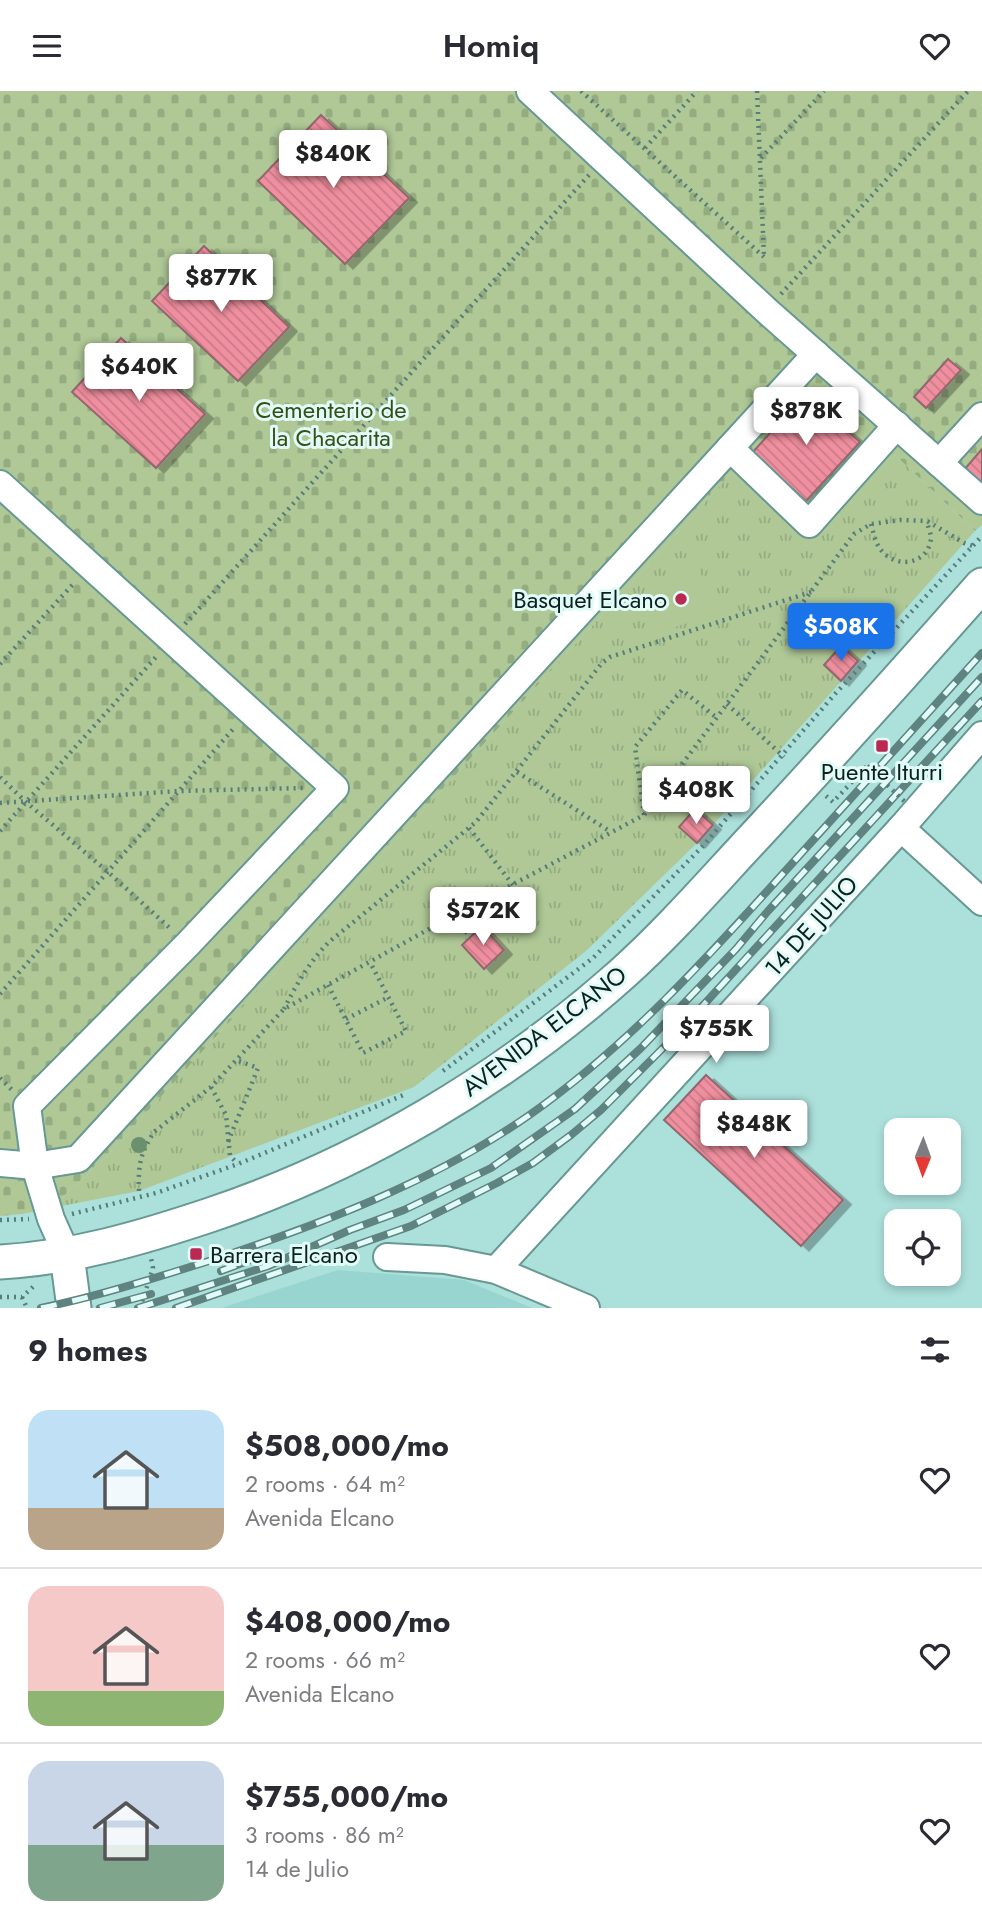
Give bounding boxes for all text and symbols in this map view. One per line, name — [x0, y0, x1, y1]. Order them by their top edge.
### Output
text: Homiq — [443, 23, 539, 69]
icon: menu — [28, 27, 66, 65]
icon: heart — [916, 27, 954, 65]
pin: $840K — [284, 131, 382, 190]
text: $840K — [295, 136, 371, 170]
pin: $877K — [172, 255, 270, 314]
text: $877K — [185, 260, 257, 294]
pin: $640K — [90, 343, 188, 403]
text: $640K — [100, 349, 178, 383]
pin: $878K — [757, 387, 855, 447]
park label: Cementerio de la Chacarita — [255, 392, 407, 455]
text: $878K — [770, 393, 842, 427]
place label: Basquet Elcano — [513, 582, 667, 617]
marker: Basquet Elcano — [673, 591, 689, 607]
pin: $508K — [792, 603, 890, 663]
text: $508K — [804, 609, 878, 643]
marker: Puente Iturri — [874, 738, 890, 754]
place label: Puente Iturri — [821, 754, 943, 789]
pin: $408K — [647, 767, 745, 826]
text: $408K — [658, 772, 734, 806]
street label: 14 DE JULIO — [756, 868, 866, 984]
pin: $572K — [434, 887, 532, 947]
text: $572K — [446, 893, 520, 927]
street label: AVENIDA ELCANO — [454, 957, 634, 1105]
pin: $755K — [667, 1005, 765, 1065]
text: $755K — [679, 1011, 753, 1045]
pin: $848K — [705, 1101, 803, 1160]
text: $848K — [716, 1106, 792, 1140]
north arrow — [884, 1118, 961, 1195]
map controls — [884, 1118, 961, 1286]
button: locate — [884, 1209, 961, 1286]
place label: Barrera Elcano — [210, 1237, 358, 1272]
marker: Barrera Elcano — [188, 1246, 204, 1262]
text: 9 homes — [28, 1329, 147, 1372]
icon: filters — [916, 1331, 954, 1369]
text: $508,000/mo — [245, 1424, 449, 1467]
icon: home — [84, 1438, 168, 1522]
icon: heart — [916, 1461, 954, 1499]
text: 2 rooms · 64 m² — [245, 1467, 405, 1501]
text: Avenida Elcano — [245, 1501, 394, 1535]
text: $408,000/mo — [245, 1600, 451, 1643]
icon: home — [84, 1614, 168, 1698]
icon: heart — [916, 1637, 954, 1675]
text: 2 rooms · 66 m² — [245, 1643, 405, 1677]
text: Avenida Elcano — [245, 1677, 394, 1711]
text: $755,000/mo — [245, 1775, 448, 1818]
icon: home — [84, 1789, 168, 1873]
icon: heart — [916, 1812, 954, 1850]
text: 3 rooms · 86 m² — [245, 1818, 404, 1852]
text: 14 de Julio — [245, 1852, 349, 1886]

